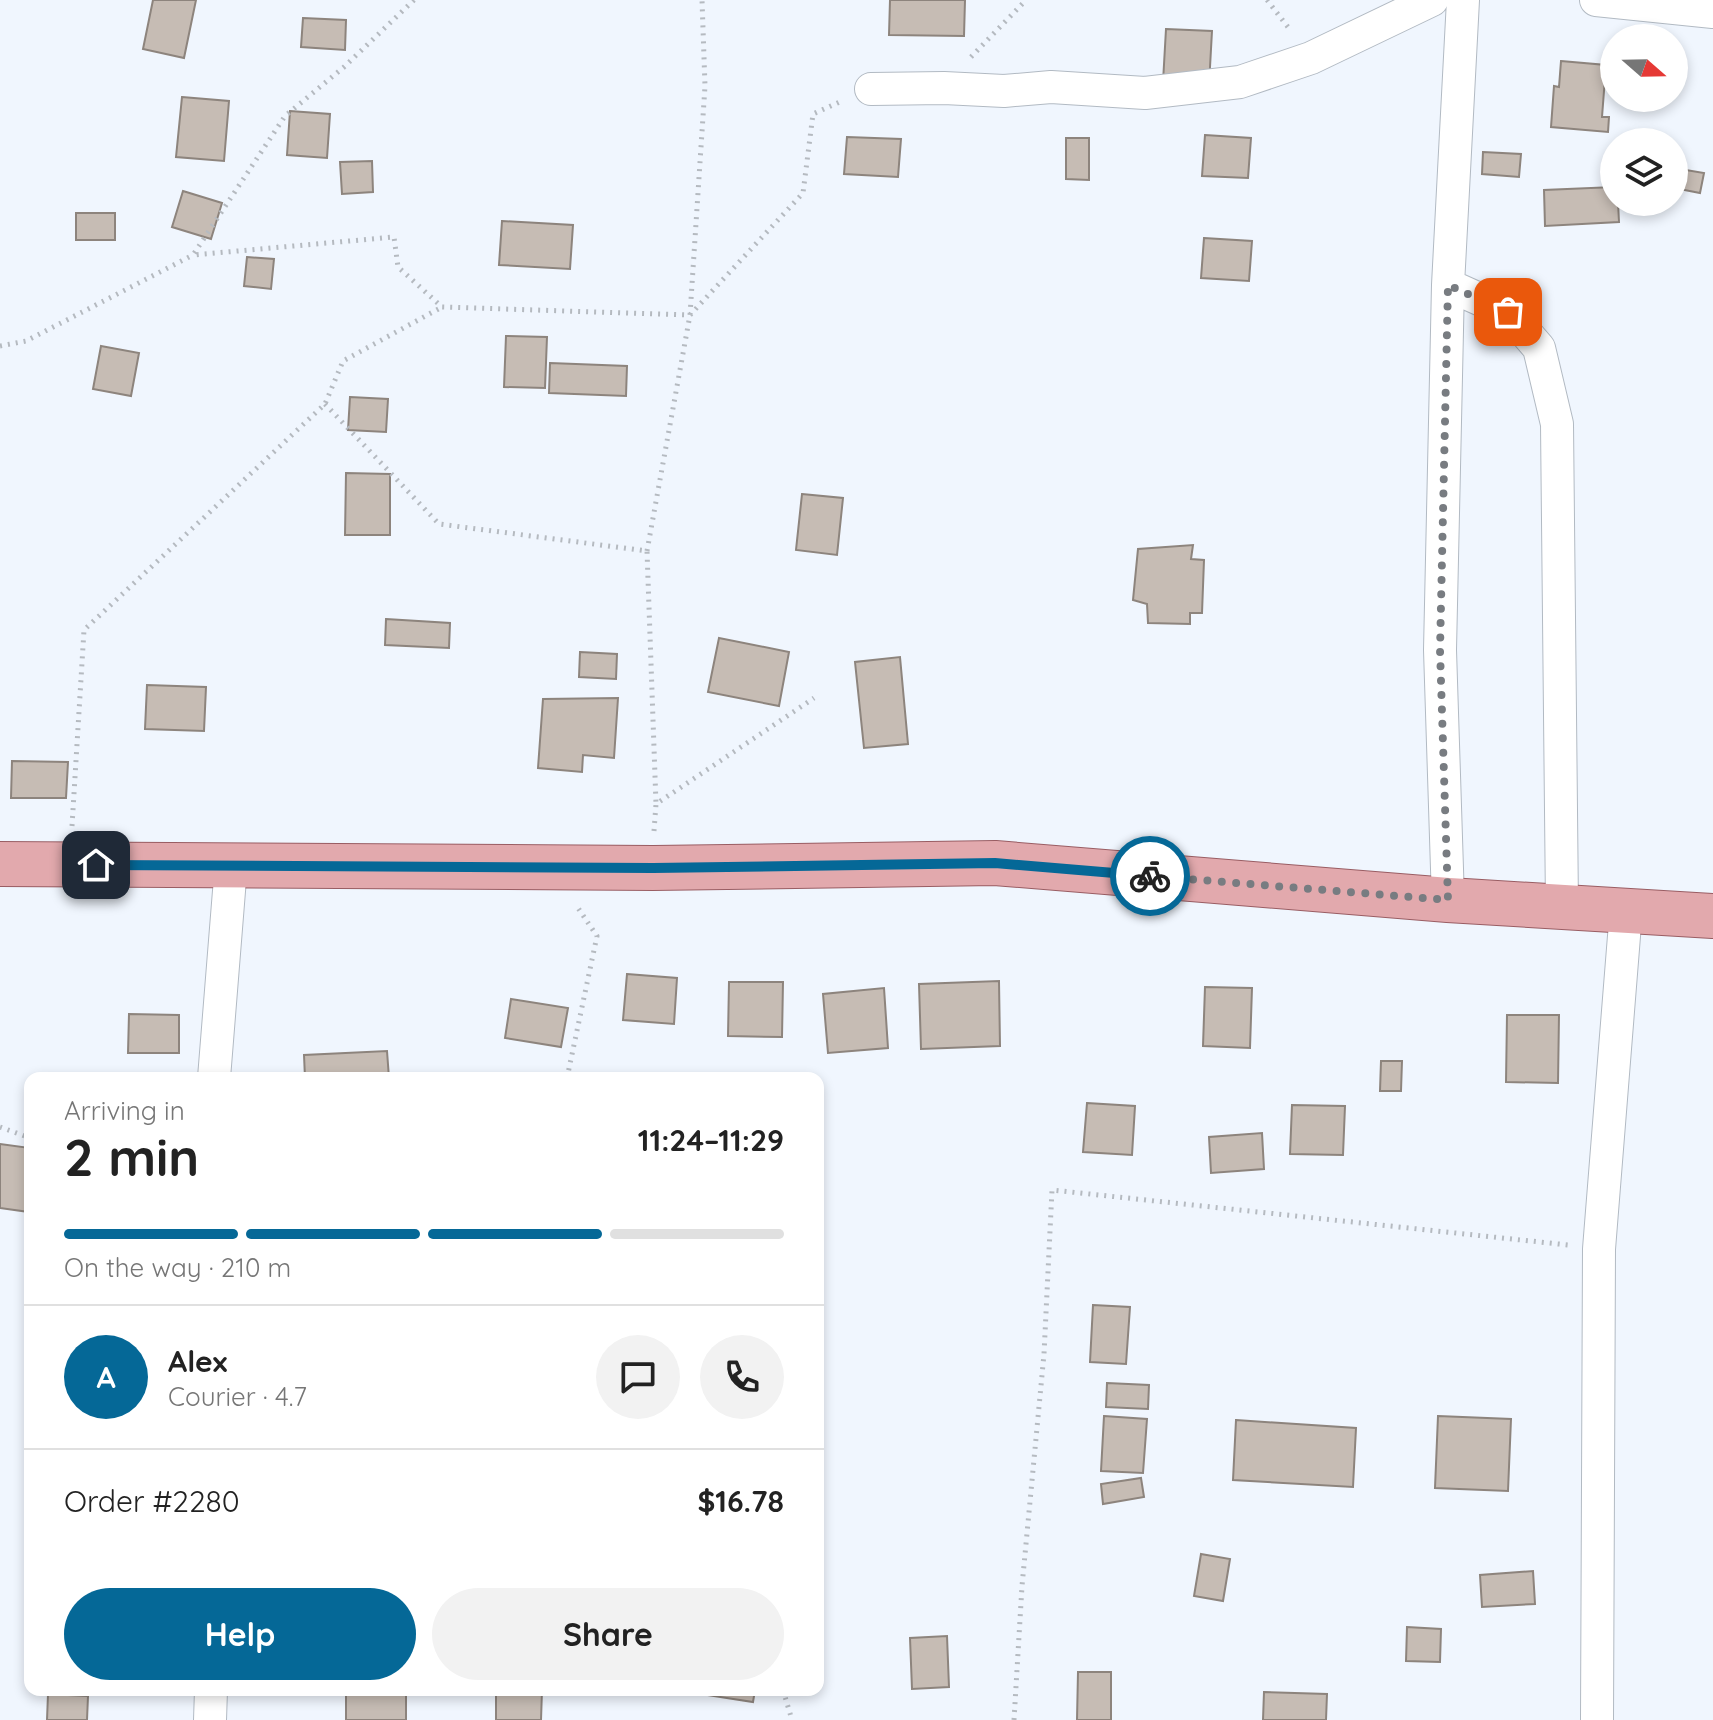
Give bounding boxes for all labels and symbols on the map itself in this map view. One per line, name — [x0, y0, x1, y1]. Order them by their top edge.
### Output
north arrow — [1600, 24, 1688, 112]
pin — [1474, 278, 1542, 346]
pin — [62, 831, 130, 899]
courier — [1110, 836, 1190, 916]

